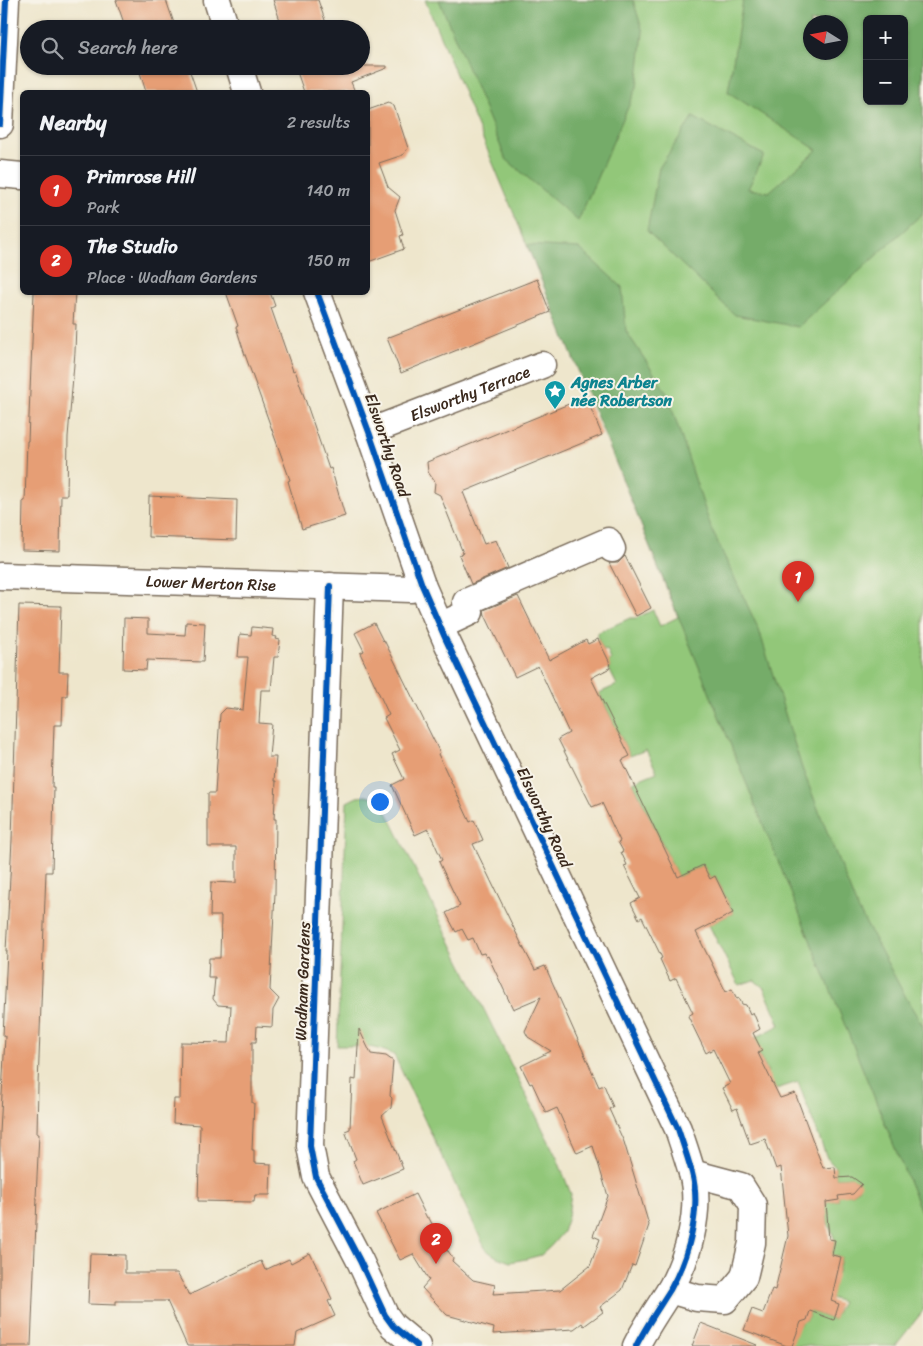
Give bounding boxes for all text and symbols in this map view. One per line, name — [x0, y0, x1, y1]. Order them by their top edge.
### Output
north arrow — [803, 15, 848, 60]
map controls — [863, 15, 908, 105]
button: + — [863, 15, 908, 60]
search box — [20, 20, 370, 75]
text: Search here — [78, 31, 178, 64]
icon: search — [38, 34, 66, 62]
button: − — [863, 60, 908, 105]
text: Nearby — [40, 104, 106, 142]
text: 2 results — [287, 108, 350, 137]
text: Primrose Hill — [87, 160, 196, 193]
text: 1 — [53, 176, 59, 205]
text: 140 m — [307, 176, 350, 205]
text: Park — [87, 193, 120, 222]
text: The Studio — [87, 230, 178, 263]
text: 2 — [51, 246, 61, 275]
text: 150 m — [307, 246, 350, 275]
text: Place · Wadham Gardens — [87, 263, 257, 292]
street label: Elsworthy Terrace — [405, 357, 535, 430]
place label: Agnes Arber née Robertson — [570, 368, 672, 415]
place icon: Agnes Arber née Robertson — [543, 379, 567, 410]
street label: Elsworthy Road — [356, 389, 419, 503]
pin: 1 — [782, 561, 814, 602]
street label: Lower Merton Rise — [145, 567, 277, 600]
street label: Elsworthy Road — [508, 762, 581, 874]
your location — [367, 789, 393, 815]
street label: Wadham Gardens — [286, 920, 319, 1041]
pin: 2 — [420, 1223, 452, 1264]

